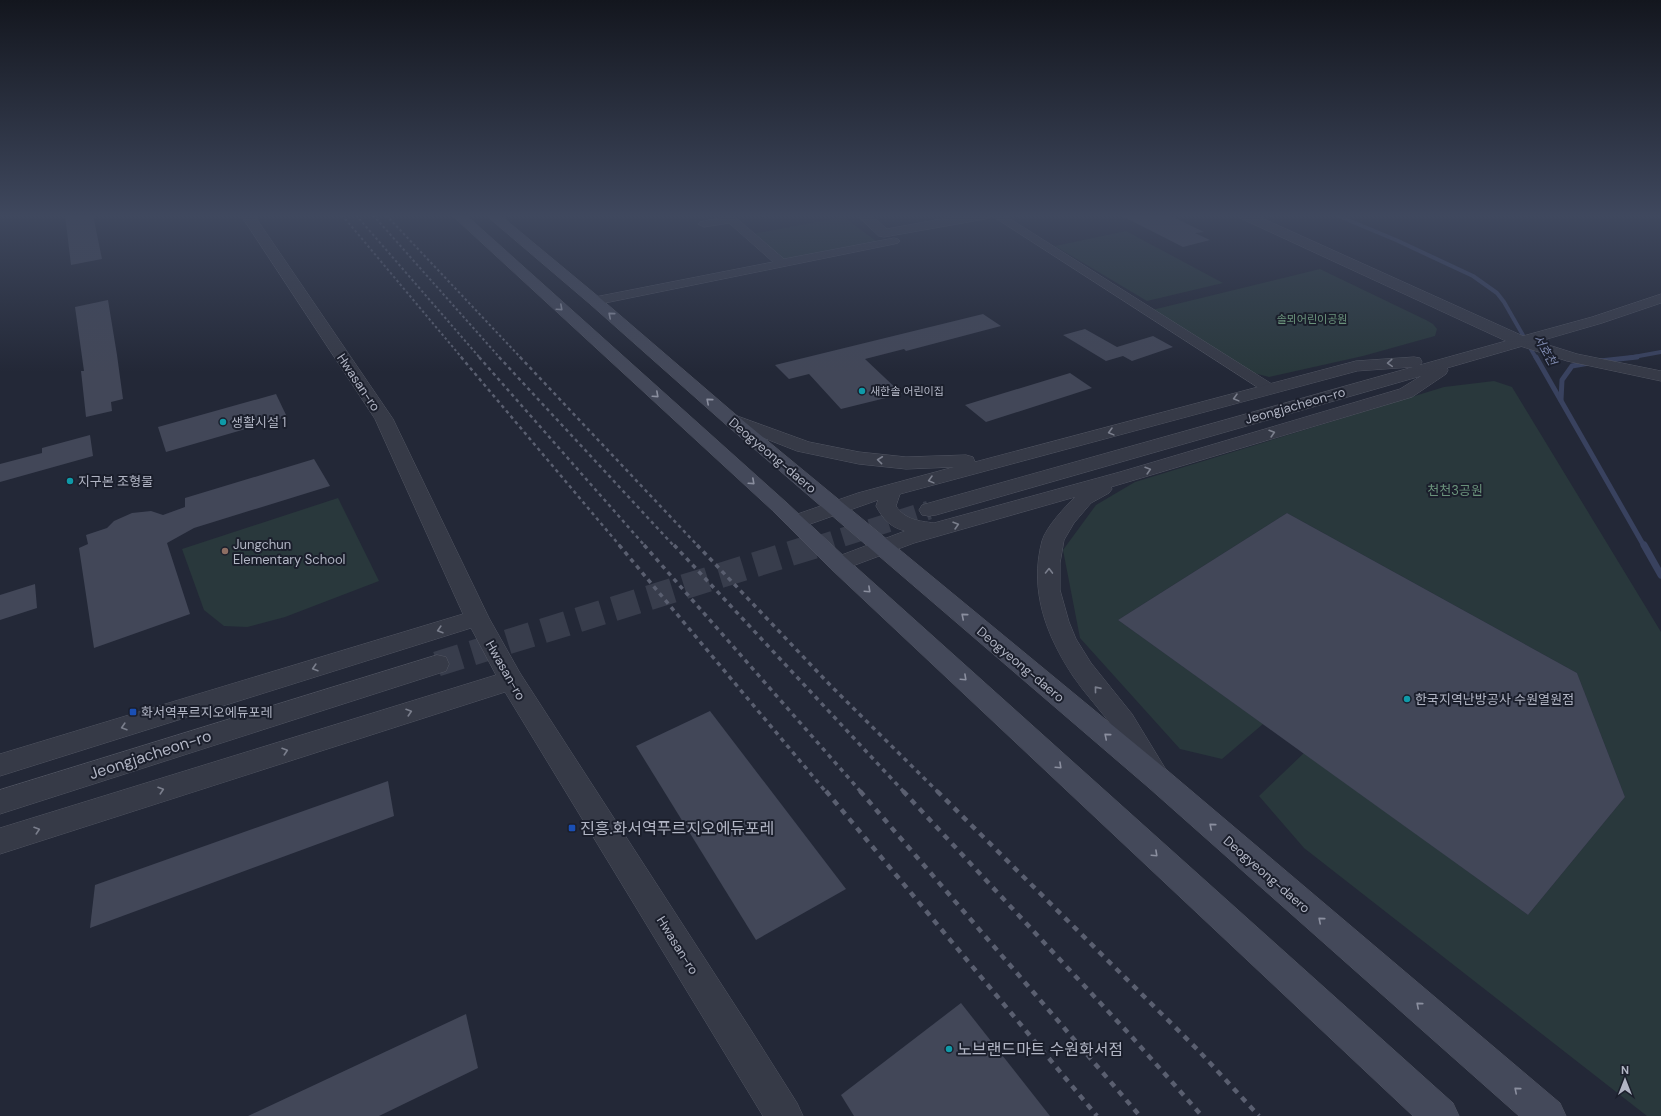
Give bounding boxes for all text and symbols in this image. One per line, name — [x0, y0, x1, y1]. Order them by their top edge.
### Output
one-way arrow — [555, 303, 563, 310]
one-way arrow — [608, 312, 616, 320]
park label: 솔뫼어린이공원 — [1277, 312, 1347, 326]
water label: 서호천 — [1530, 332, 1561, 370]
street label: Hwasan-ro — [333, 350, 384, 415]
one-way arrow — [1387, 359, 1393, 368]
street label: Jeongjacheon-ro — [1243, 383, 1348, 428]
place label: 새한솔 어린이집 — [870, 384, 944, 398]
marker: 새한솔 어린이집 — [857, 386, 867, 396]
one-way arrow — [651, 390, 659, 398]
one-way arrow — [1233, 393, 1240, 402]
one-way arrow — [706, 398, 714, 405]
place label: 생활시설 1 — [231, 414, 286, 431]
street label: Deogyeong-daero — [725, 414, 820, 497]
marker: 생활시설 1 — [218, 417, 228, 427]
one-way arrow — [1108, 427, 1115, 436]
one-way arrow — [1269, 429, 1276, 438]
one-way arrow — [877, 456, 883, 465]
one-way arrow — [1144, 466, 1151, 475]
place label: 지구본 조형물 — [78, 473, 153, 490]
one-way arrow — [928, 475, 935, 483]
marker: 지구본 조형물 — [65, 476, 75, 486]
one-way arrow — [748, 478, 755, 485]
park label: 천천3공원 — [1427, 482, 1483, 499]
one-way arrow — [952, 521, 959, 530]
place label: Jungchun Elementary School — [233, 536, 346, 568]
marker: Jungchun Elementary School — [220, 546, 230, 556]
one-way arrow — [1045, 568, 1053, 574]
one-way arrow — [863, 586, 871, 593]
one-way arrow — [962, 613, 969, 620]
street label: Deogyeong-daero — [973, 623, 1068, 706]
one-way arrow — [436, 625, 443, 634]
street label: Hwasan-ro — [482, 637, 530, 703]
one-way arrow — [312, 663, 319, 672]
one-way arrow — [959, 674, 966, 681]
one-way arrow — [1095, 686, 1102, 693]
place label: 한국지역난방공사 수원열원점 — [1415, 691, 1574, 708]
marker: 한국지역난방공사 수원열원점 — [1402, 694, 1412, 704]
place label: 화서역푸르지오에듀포레 — [141, 704, 273, 721]
marker: 화서역푸르지오에듀포레 — [128, 707, 138, 717]
one-way arrow — [405, 708, 412, 717]
one-way arrow — [121, 722, 128, 731]
street label: Jeongjacheon-ro — [86, 725, 214, 784]
one-way arrow — [1104, 733, 1111, 740]
one-way arrow — [281, 747, 288, 756]
one-way arrow — [1055, 762, 1062, 769]
one-way arrow — [157, 787, 164, 795]
place label: 진흥.화서역푸르지오에듀포레 — [580, 818, 775, 839]
marker: 진흥.화서역푸르지오에듀포레 — [567, 823, 577, 833]
one-way arrow — [1209, 823, 1217, 830]
one-way arrow — [34, 826, 41, 835]
street label: Deogyeong-daero — [1220, 832, 1314, 917]
one-way arrow — [1150, 849, 1158, 857]
street label: Hwasan-ro — [653, 913, 702, 978]
one-way arrow — [1318, 918, 1325, 925]
one-way arrow — [1416, 1003, 1424, 1010]
place label: 노브랜드마트 수원화서점 — [957, 1039, 1123, 1060]
marker: 노브랜드마트 수원화서점 — [944, 1044, 954, 1054]
north arrow — [1605, 1060, 1645, 1100]
text: N — [1621, 1063, 1629, 1077]
one-way arrow — [1514, 1088, 1522, 1095]

